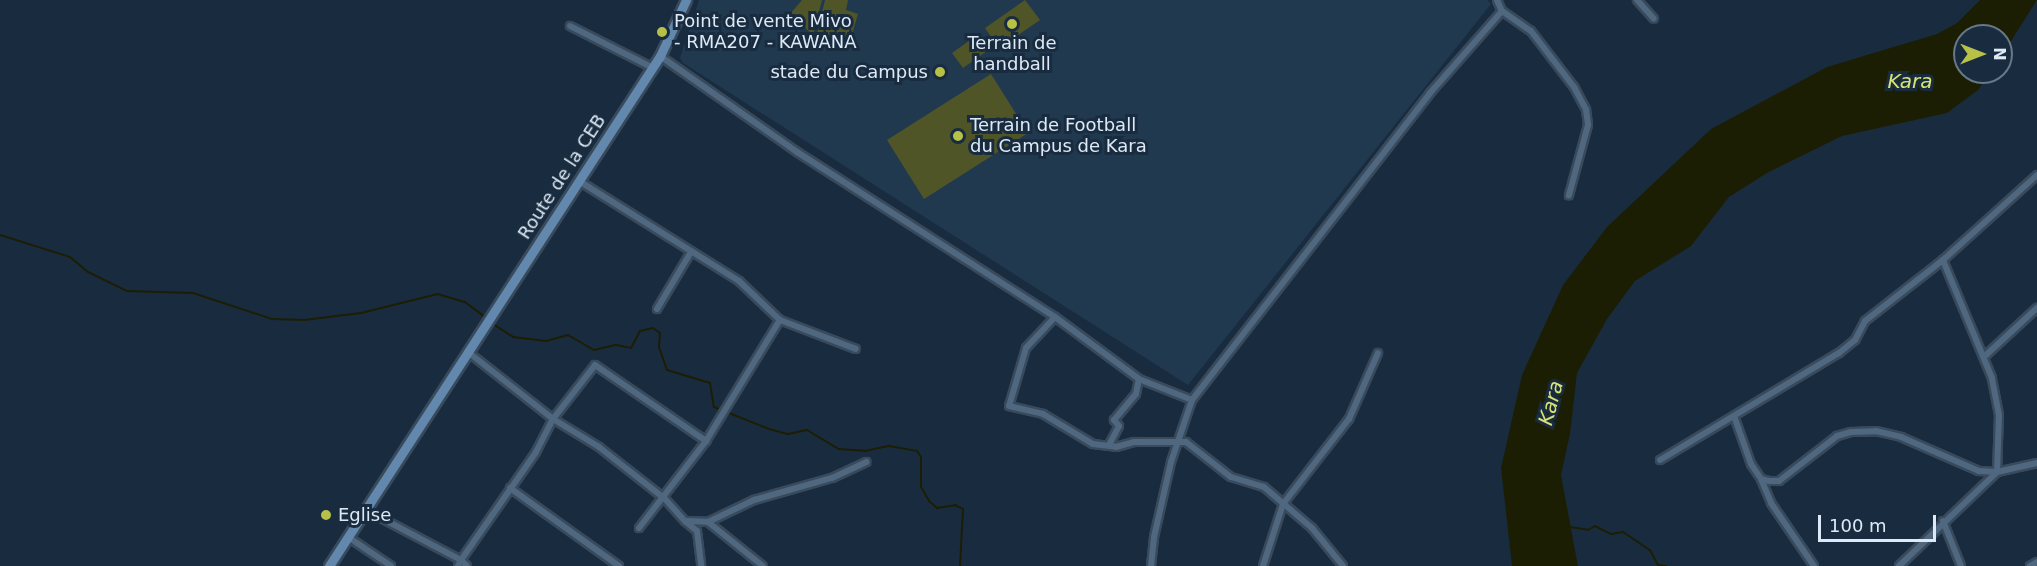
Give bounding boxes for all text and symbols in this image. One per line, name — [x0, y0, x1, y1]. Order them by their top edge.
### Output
place label: Point de vente Mivo - RMA207 - KAWANA — [674, 11, 857, 54]
marker: Terrain de handball — [1005, 17, 1019, 31]
north arrow — [1953, 24, 2013, 84]
marker: Point de vente Mivo - RMA207 - KAWANA — [655, 25, 669, 39]
place label: Terrain de handball — [967, 33, 1057, 76]
text: N — [1990, 47, 2009, 61]
place label: stade du Campus — [770, 61, 928, 83]
marker: stade du Campus — [933, 65, 947, 79]
water label: Kara — [1887, 69, 1933, 93]
street label: Route de la CEB — [514, 111, 610, 243]
place label: Terrain de Football du Campus de Kara — [970, 115, 1147, 158]
marker: Terrain de Football du Campus de Kara — [951, 129, 965, 143]
water label: Kara — [1534, 378, 1568, 428]
scale bar — [1821, 503, 1940, 541]
place label: Eglise — [338, 504, 391, 526]
marker: Eglise — [319, 508, 333, 522]
text: 100 m — [1829, 515, 1887, 536]

